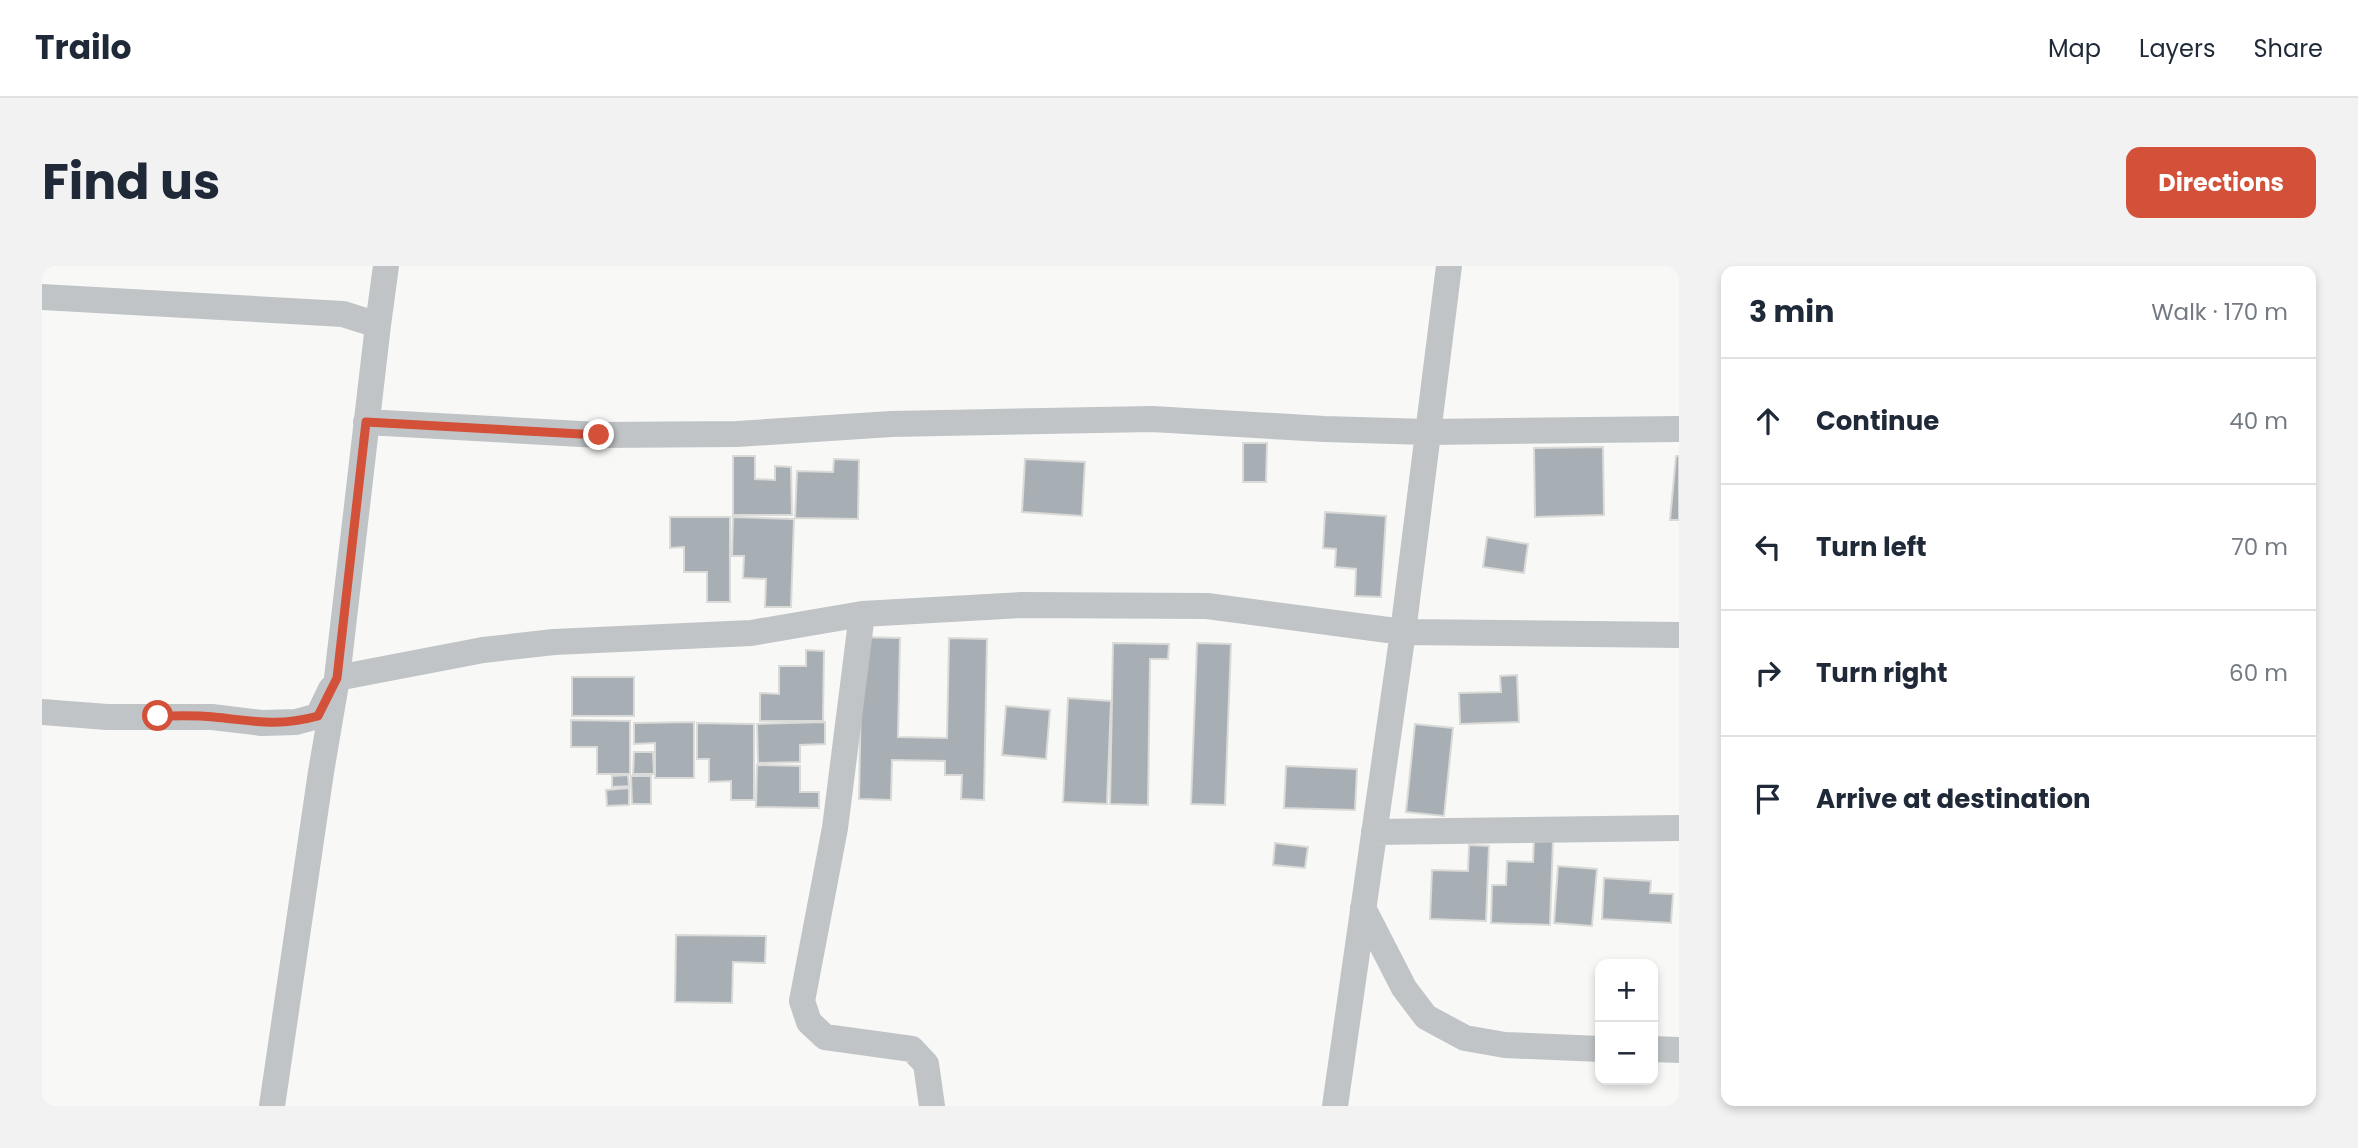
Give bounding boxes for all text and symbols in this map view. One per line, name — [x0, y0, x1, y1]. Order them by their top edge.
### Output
text: Trailo — [35, 24, 132, 71]
text: Map — [2048, 32, 2101, 65]
text: Layers — [2139, 32, 2215, 65]
text: Share — [2253, 32, 2323, 65]
button: Directions — [2126, 147, 2316, 218]
text: Find us — [42, 148, 220, 216]
text: 3 min — [1749, 290, 1834, 333]
text: Walk · 170 m — [2151, 296, 2288, 328]
icon: ahead — [1749, 402, 1787, 440]
text: Continue — [1816, 403, 1939, 439]
text: 40 m — [2229, 405, 2288, 437]
route end — [583, 419, 614, 450]
icon: left — [1749, 528, 1787, 566]
text: Turn left — [1816, 529, 1927, 565]
text: 70 m — [2231, 531, 2288, 563]
icon: right — [1749, 654, 1787, 692]
text: Turn right — [1816, 655, 1948, 691]
text: 60 m — [2229, 657, 2288, 689]
route start — [142, 700, 173, 731]
icon: arrive — [1749, 780, 1787, 818]
text: Arrive at destination — [1816, 781, 2091, 817]
map controls — [1595, 959, 1658, 1085]
button: + — [1595, 959, 1658, 1022]
button: − — [1595, 1022, 1658, 1085]

